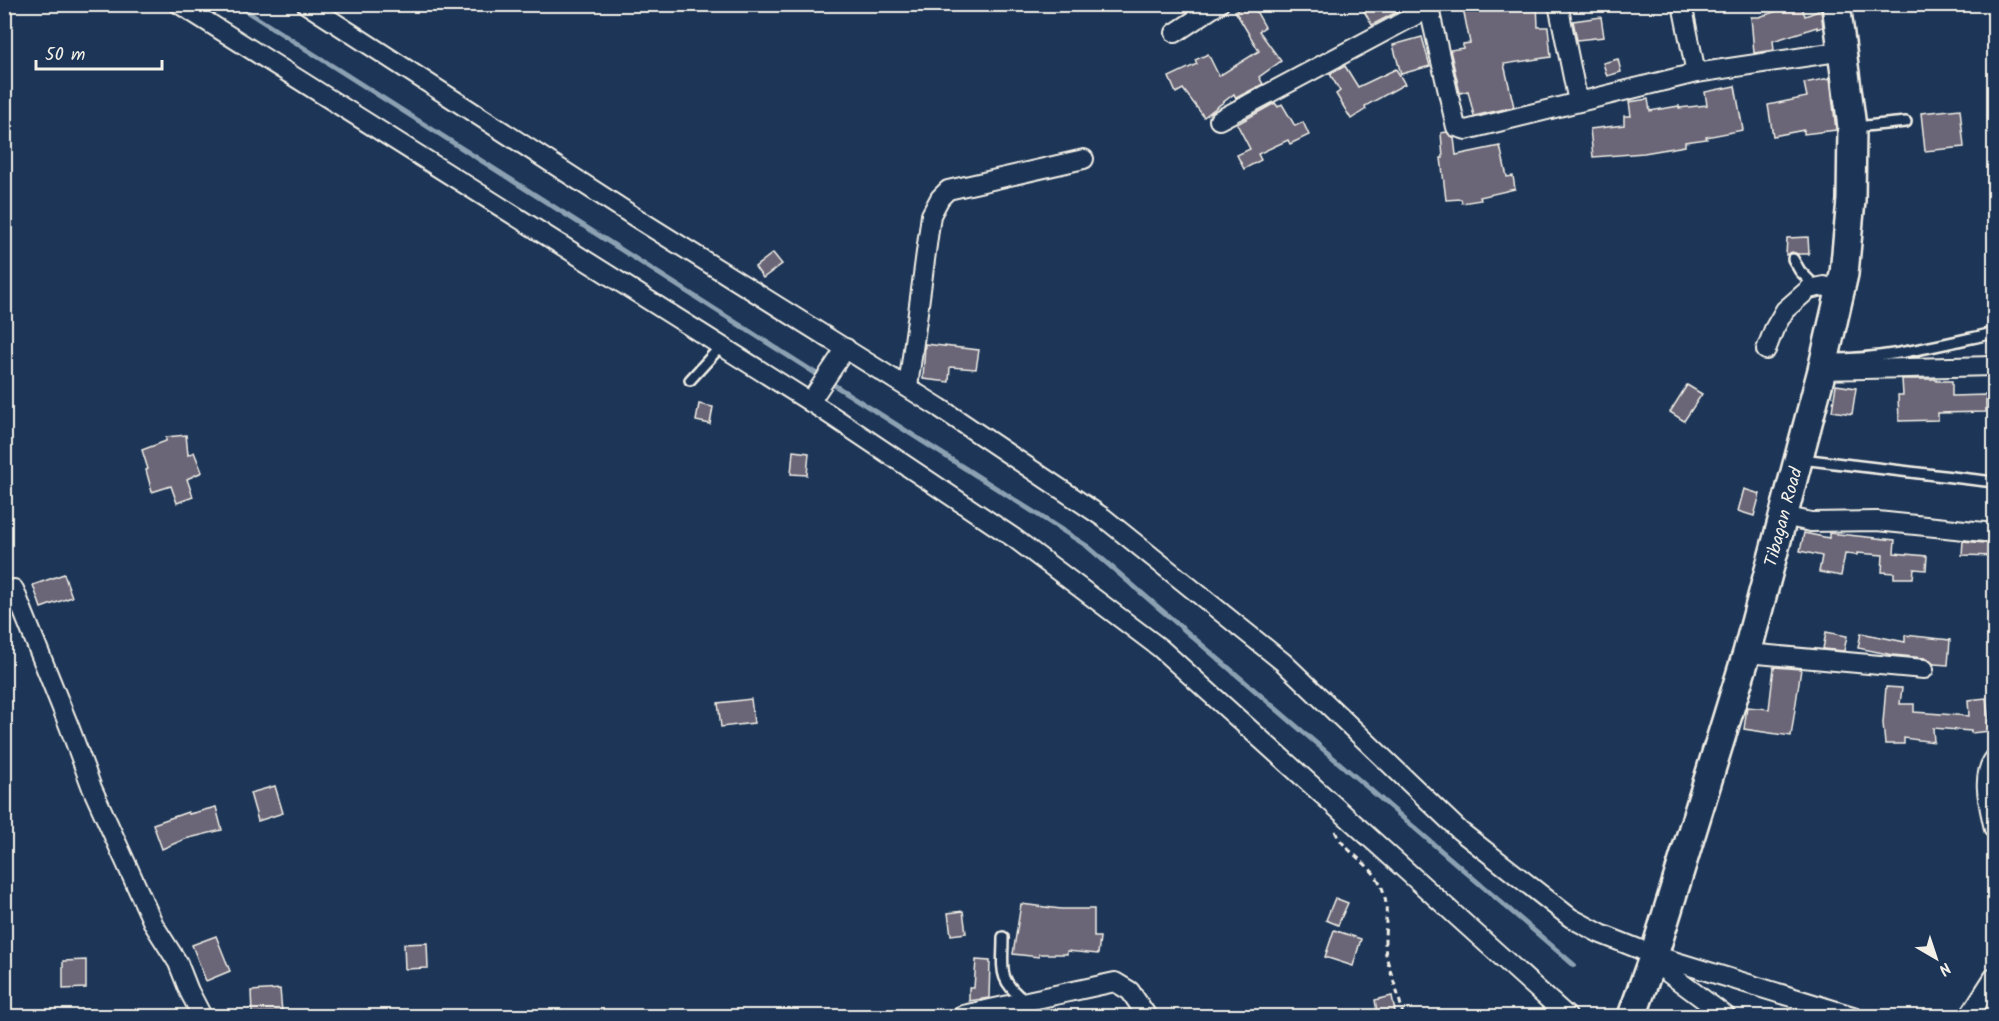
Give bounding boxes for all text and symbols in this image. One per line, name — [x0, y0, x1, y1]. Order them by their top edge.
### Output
scale bar — [36, 33, 162, 71]
text: 50 m — [45, 41, 85, 70]
street label: Tibagan Road — [1757, 464, 1812, 570]
north arrow — [1906, 928, 1966, 988]
text: N — [1933, 956, 1956, 981]

